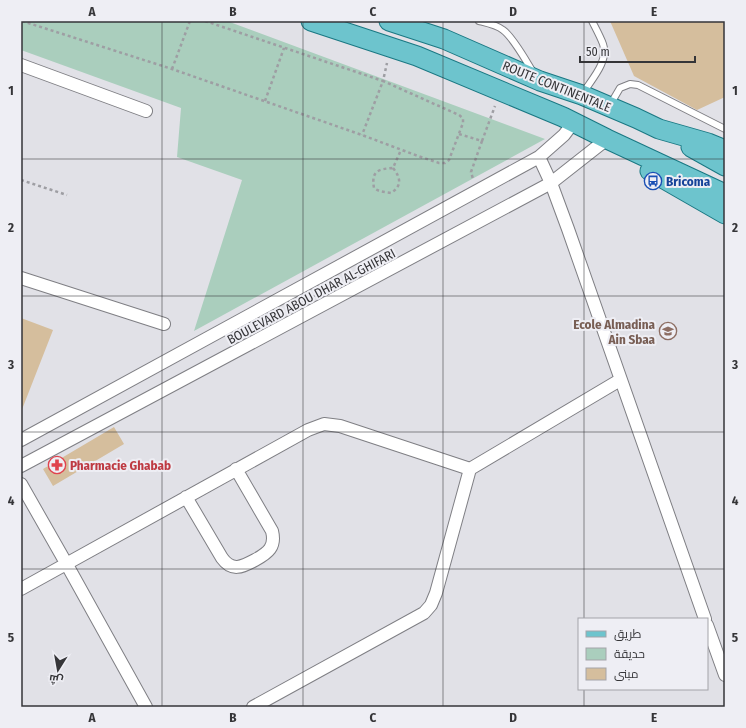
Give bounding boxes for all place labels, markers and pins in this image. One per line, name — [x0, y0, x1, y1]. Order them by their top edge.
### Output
bus stop icon: Bricoma — [643, 171, 663, 191]
place label: Bricoma — [666, 174, 711, 189]
place label: Ecole Almadina Ain Sbaa — [573, 317, 656, 347]
school or university icon: Ecole Almadina Ain Sbaa — [658, 321, 678, 341]
pharmacy icon: Pharmacie Ghabab — [47, 455, 67, 475]
place label: Pharmacie Ghabab — [70, 458, 171, 473]

